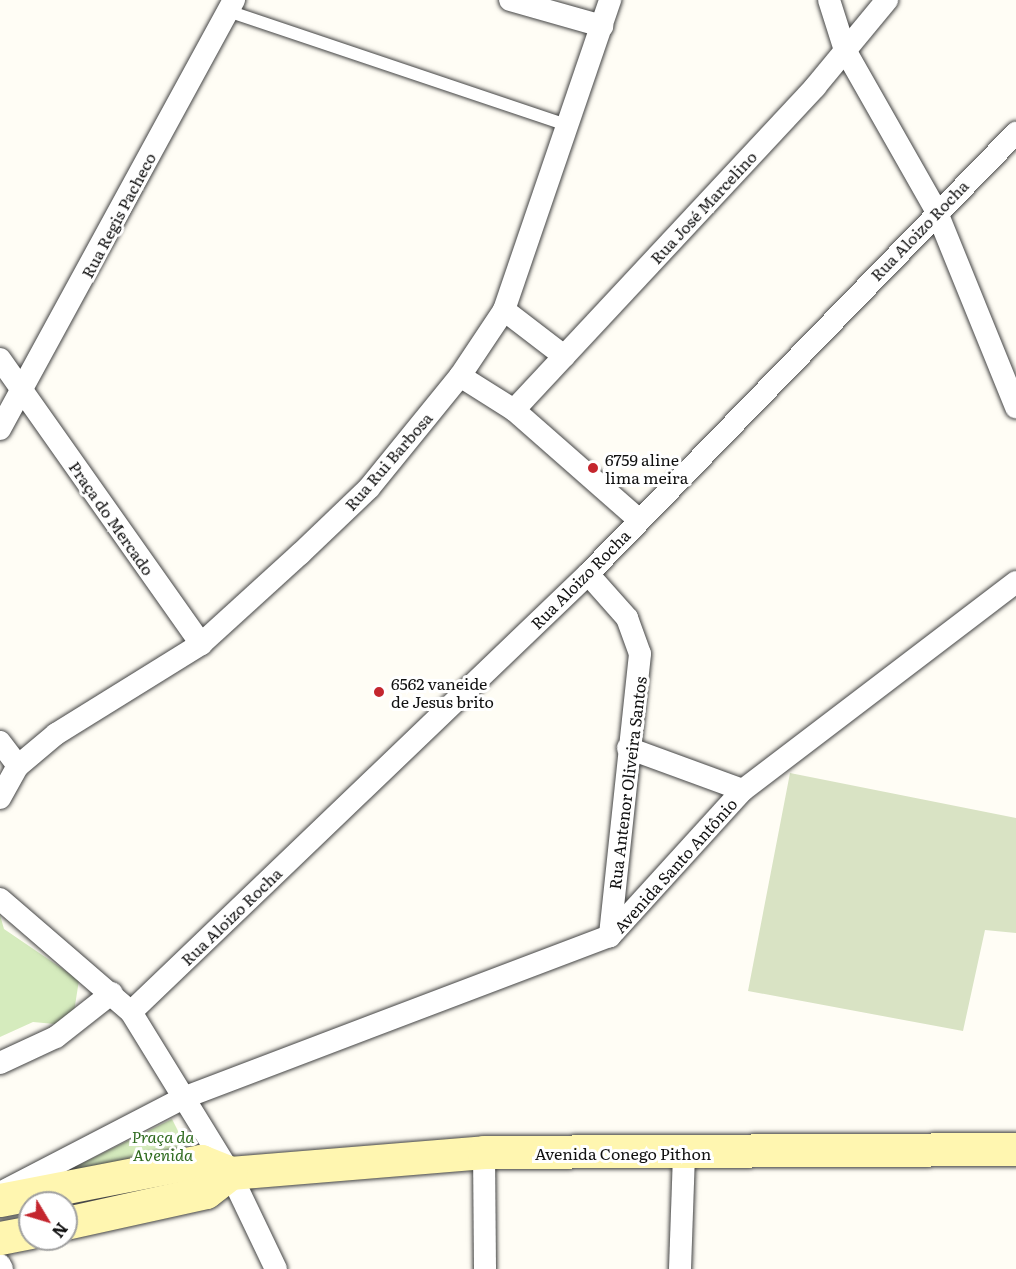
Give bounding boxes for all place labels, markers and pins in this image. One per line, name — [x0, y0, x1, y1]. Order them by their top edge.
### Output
place label: 6759 aline lima meira — [605, 449, 688, 487]
marker: 6759 aline lima meira — [586, 461, 600, 475]
place label: 6562 vaneide de Jesus brito — [391, 673, 494, 711]
marker: 6562 vaneide de Jesus brito — [372, 685, 386, 699]

